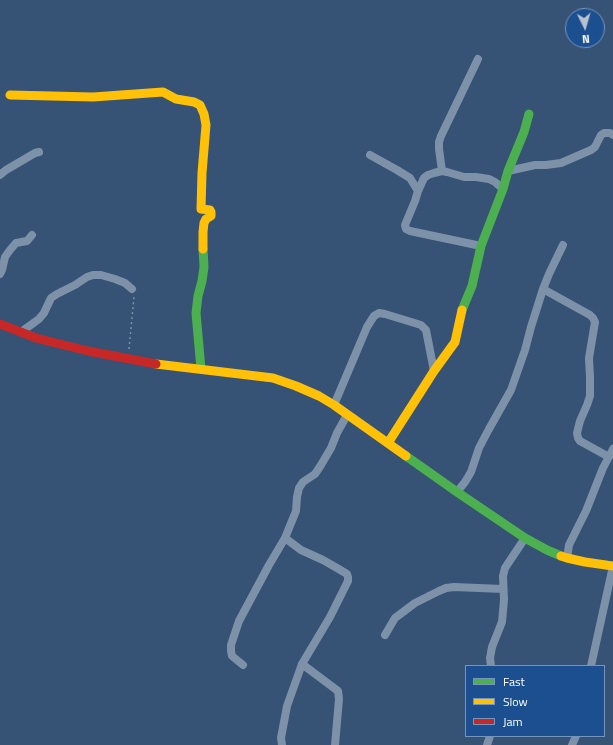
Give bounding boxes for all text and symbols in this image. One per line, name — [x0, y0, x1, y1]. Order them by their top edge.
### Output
north arrow — [565, 8, 605, 48]
text: N — [581, 31, 590, 47]
legend — [465, 665, 605, 737]
text: Fast — [503, 672, 525, 691]
text: Slow — [503, 692, 528, 711]
text: Jam — [503, 712, 523, 731]

